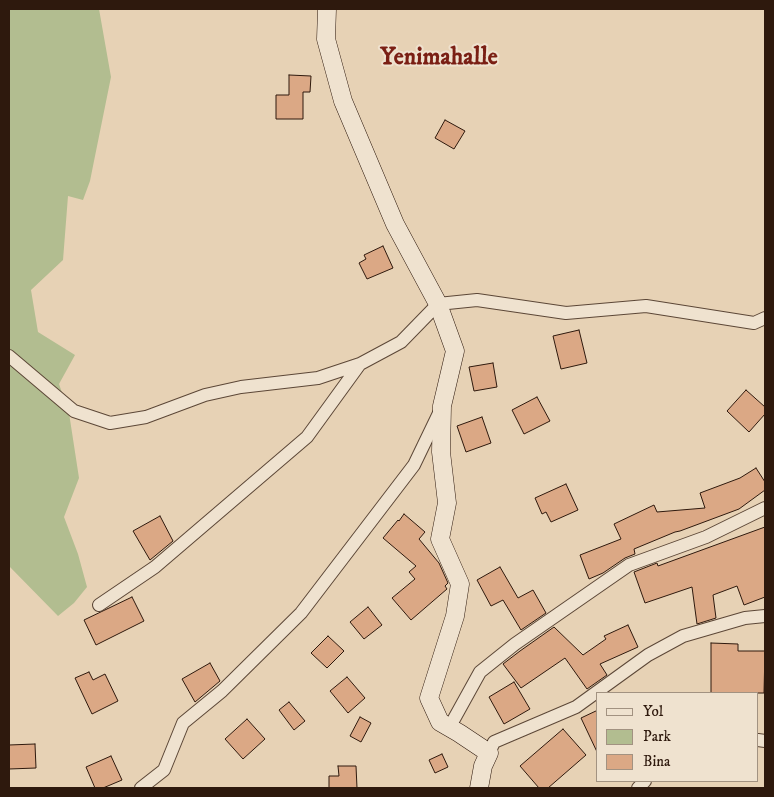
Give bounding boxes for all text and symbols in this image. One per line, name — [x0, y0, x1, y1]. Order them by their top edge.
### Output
district label: Yenimahalle — [380, 45, 498, 73]
legend — [596, 692, 759, 782]
text: Yol — [643, 702, 663, 721]
text: Park — [643, 727, 671, 746]
text: Bina — [643, 752, 671, 771]

